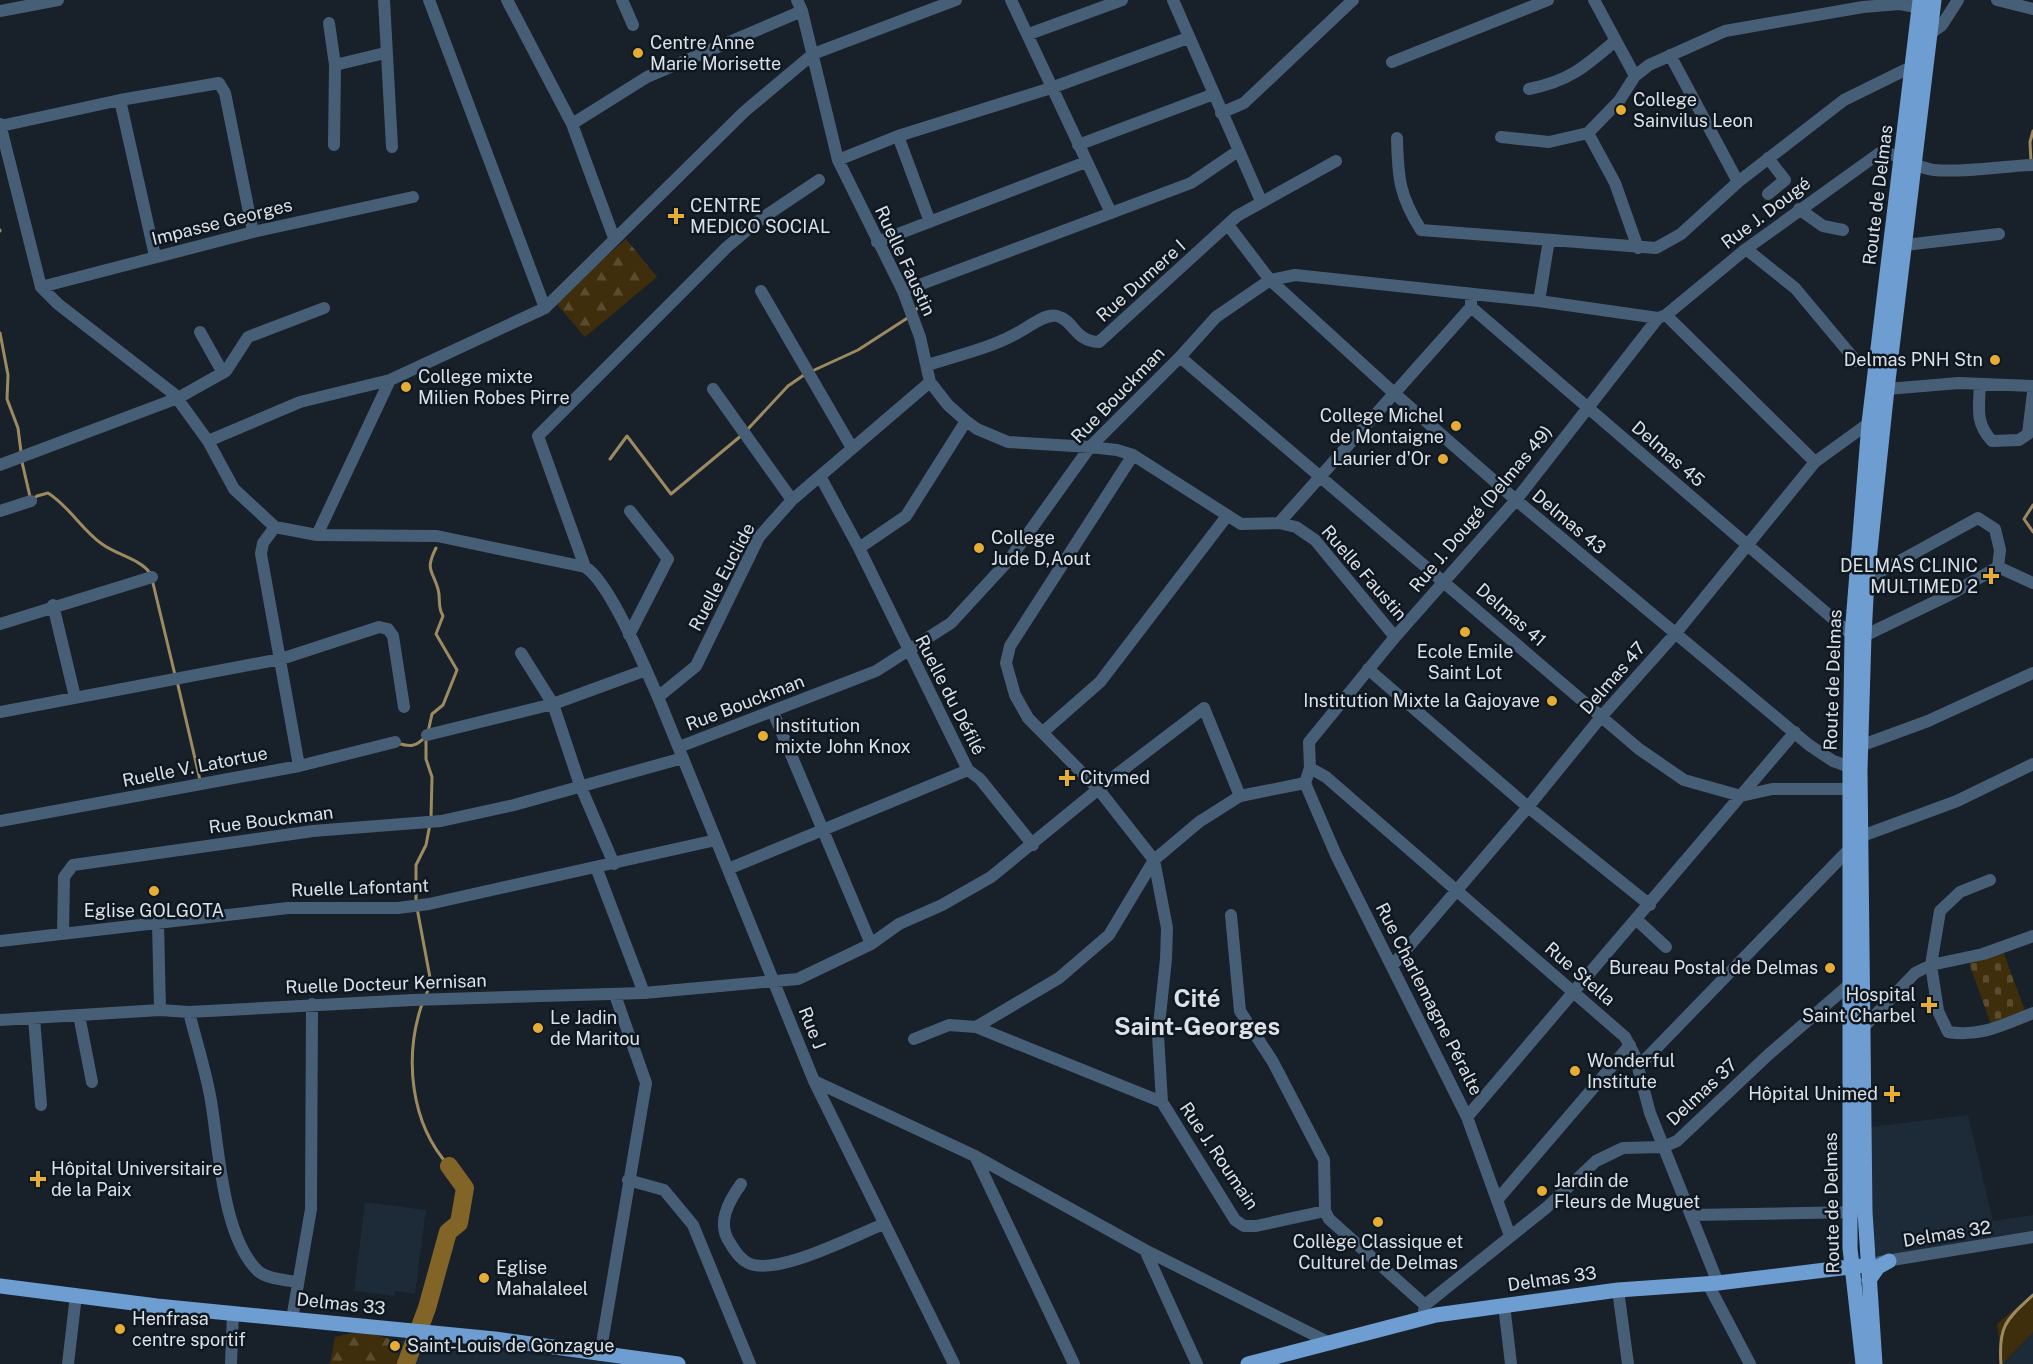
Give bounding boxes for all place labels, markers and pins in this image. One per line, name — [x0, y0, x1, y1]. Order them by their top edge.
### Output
place label: Centre Anne Marie Morisette — [650, 32, 781, 74]
marker: Centre Anne Marie Morisette — [631, 46, 645, 60]
place label: College Sainvilus Leon — [1633, 89, 1753, 131]
marker: College Sainvilus Leon — [1614, 103, 1628, 117]
place label: CENTRE MEDICO SOCIAL — [690, 195, 830, 237]
marker: CENTRE MEDICO SOCIAL — [667, 207, 685, 225]
place label: Delmas PNH Stn — [1844, 349, 1983, 370]
marker: Delmas PNH Stn — [1988, 353, 2002, 367]
place label: College mixte Milien Robes Pirre — [418, 366, 570, 408]
marker: College mixte Milien Robes Pirre — [399, 380, 413, 394]
place label: College Michel de Montaigne — [1320, 405, 1444, 447]
marker: College Michel de Montaigne — [1449, 419, 1463, 433]
place label: Laurier d'Or — [1332, 448, 1431, 469]
marker: Laurier d'Or — [1436, 452, 1450, 466]
place label: College Jude D,Aout — [991, 527, 1091, 569]
marker: College Jude D,Aout — [972, 541, 986, 555]
place label: DELMAS CLINIC MULTIMED 2 — [1840, 555, 1978, 597]
marker: DELMAS CLINIC MULTIMED 2 — [1982, 567, 2000, 585]
marker: Ecole Emile Saint Lot — [1458, 625, 1472, 639]
place label: Ecole Emile Saint Lot — [1417, 641, 1513, 683]
place label: Institution Mixte la Gajoyave — [1303, 690, 1540, 711]
marker: Institution Mixte la Gajoyave — [1545, 694, 1559, 708]
place label: Institution mixte John Knox — [775, 715, 911, 757]
marker: Institution mixte John Knox — [756, 729, 770, 743]
place label: Citymed — [1080, 767, 1150, 788]
marker: Citymed — [1058, 769, 1076, 787]
marker: Eglise GOLGOTA — [147, 884, 161, 898]
place label: Eglise GOLGOTA — [84, 900, 224, 921]
place label: Bureau Postal de Delmas — [1609, 957, 1818, 978]
marker: Bureau Postal de Delmas — [1823, 961, 1837, 975]
place label: Hospital Saint Charbel — [1802, 984, 1916, 1026]
marker: Hospital Saint Charbel — [1920, 996, 1938, 1014]
place label: Le Jadin de Maritou — [550, 1007, 640, 1049]
marker: Le Jadin de Maritou — [531, 1021, 545, 1035]
place label: Wonderful Institute — [1587, 1050, 1675, 1092]
marker: Wonderful Institute — [1568, 1064, 1582, 1078]
place label: Hôpital Unimed — [1748, 1083, 1878, 1104]
marker: Hôpital Unimed — [1883, 1085, 1901, 1103]
place label: Hôpital Universitaire de la Paix — [51, 1158, 222, 1200]
marker: Hôpital Universitaire de la Paix — [29, 1170, 47, 1188]
place label: Jardin de Fleurs de Muguet — [1554, 1170, 1700, 1212]
marker: Jardin de Fleurs de Muguet — [1535, 1184, 1549, 1198]
marker: Collège Classique et Culturel de Delmas — [1371, 1215, 1385, 1229]
place label: Collège Classique et Culturel de Delmas — [1293, 1231, 1463, 1273]
place label: Eglise Mahalaleel — [496, 1257, 588, 1299]
marker: Eglise Mahalaleel — [477, 1271, 491, 1285]
place label: Henfrasa centre sportif — [132, 1308, 246, 1350]
marker: Henfrasa centre sportif — [113, 1322, 127, 1336]
place label: Saint-Louis de Gonzague — [407, 1335, 614, 1356]
marker: Saint-Louis de Gonzague — [388, 1339, 402, 1353]

